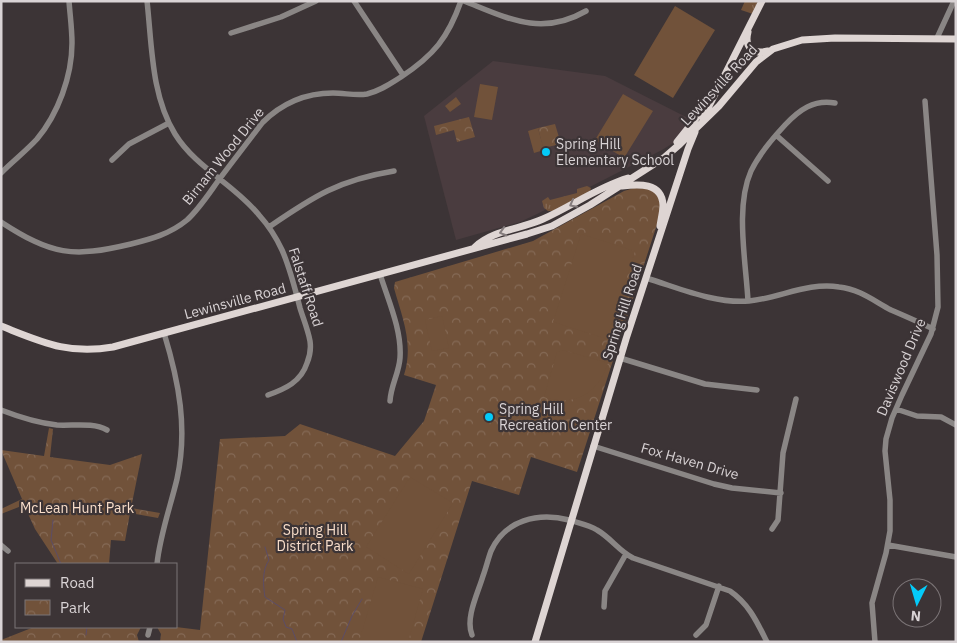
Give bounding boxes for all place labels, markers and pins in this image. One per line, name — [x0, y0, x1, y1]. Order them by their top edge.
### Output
place label: Spring Hill Elementary School — [556, 135, 674, 169]
marker: Spring Hill Elementary School — [540, 146, 552, 158]
place label: Spring Hill Recreation Center — [499, 400, 612, 434]
marker: Spring Hill Recreation Center — [483, 411, 495, 423]

